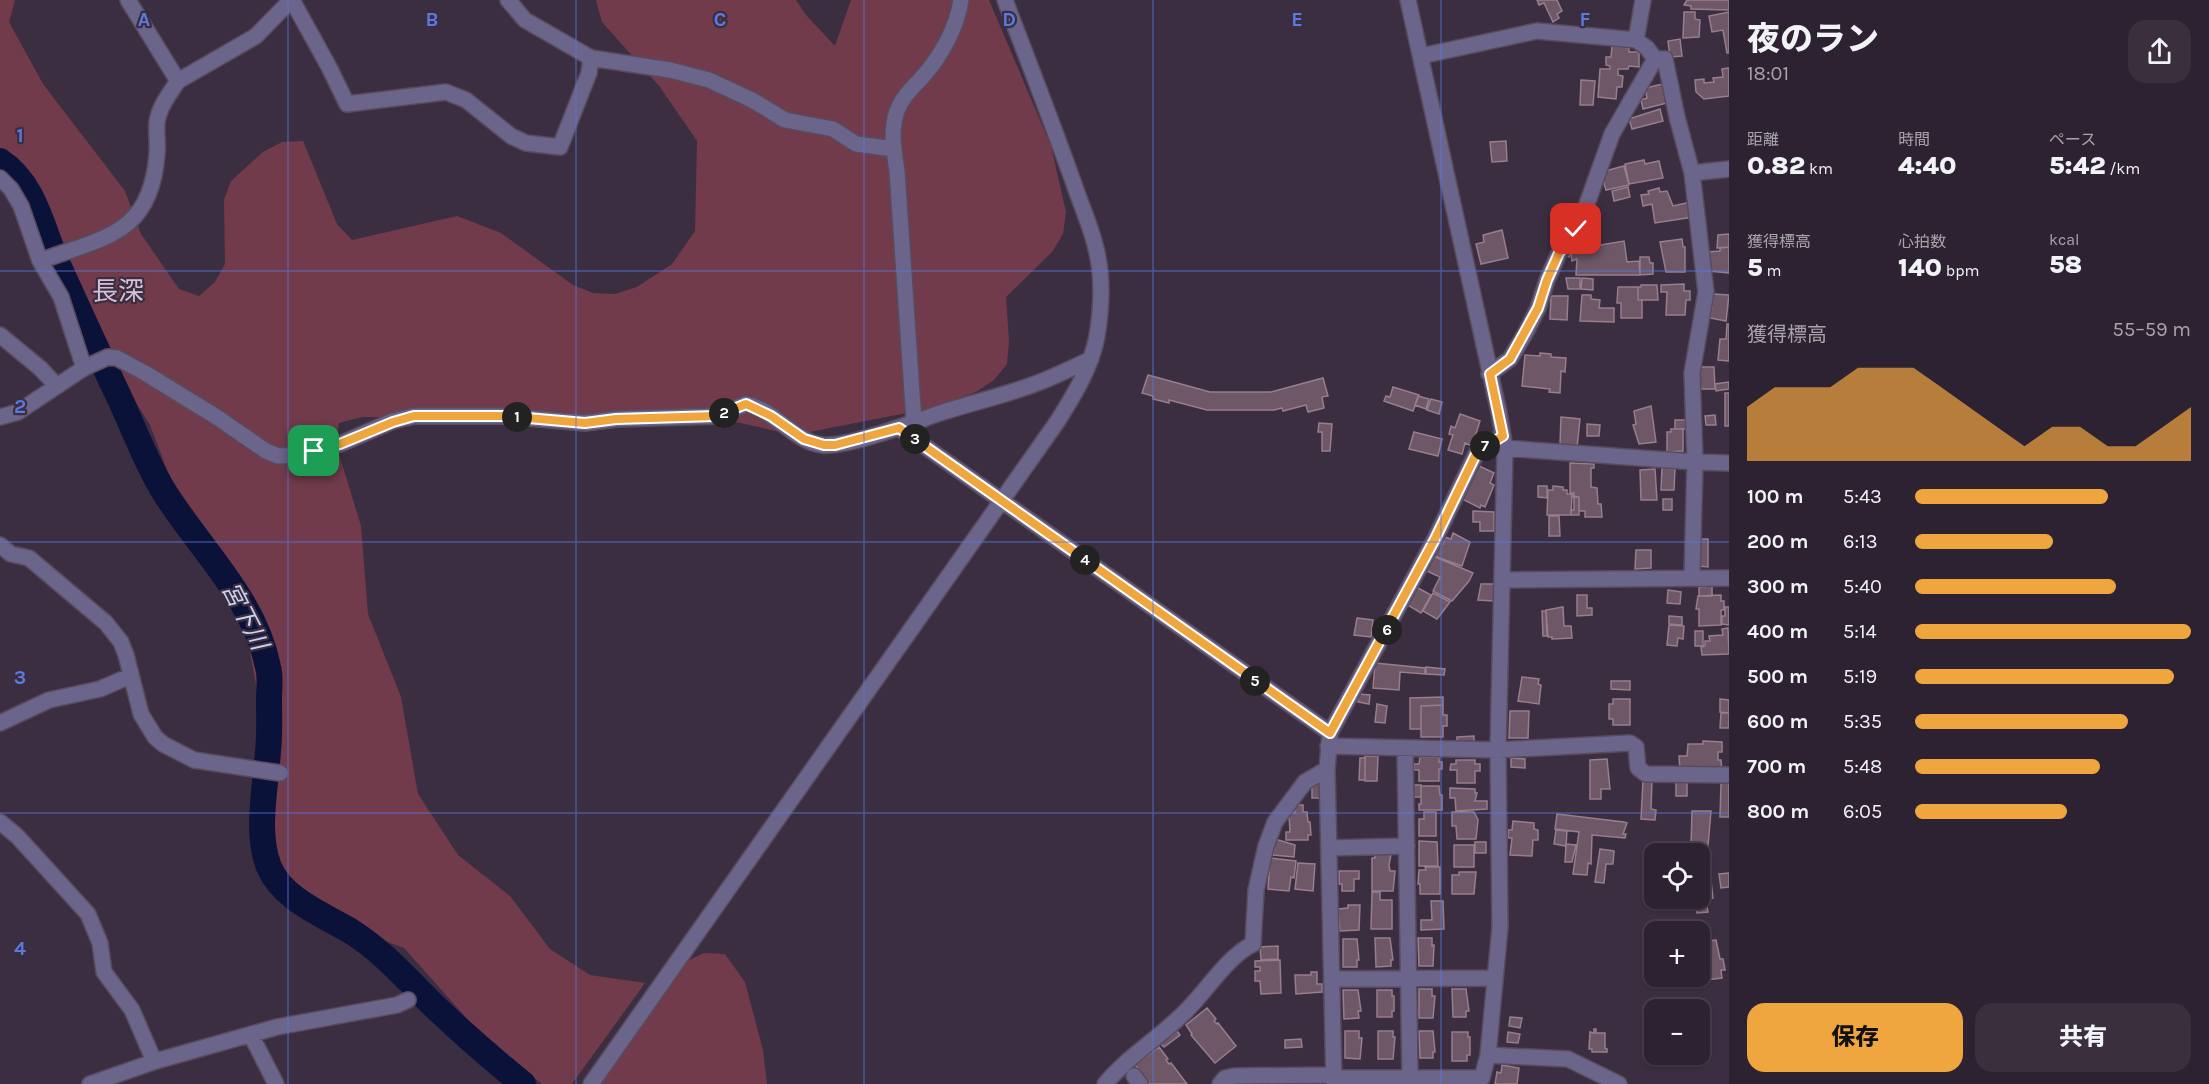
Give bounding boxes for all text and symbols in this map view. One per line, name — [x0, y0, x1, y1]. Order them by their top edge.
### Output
text: A — [138, 8, 151, 31]
text: B — [426, 8, 438, 31]
text: C — [714, 8, 726, 31]
text: D — [1002, 8, 1016, 31]
text: E — [1291, 8, 1303, 31]
text: F — [1580, 8, 1591, 31]
text: 夜のラン — [1747, 20, 1879, 58]
button: share — [2128, 20, 2191, 83]
text: 18:01 — [1747, 62, 1789, 85]
text: 1 — [16, 124, 24, 147]
text: 距離 — [1747, 130, 1779, 149]
text: 時間 — [1898, 130, 1930, 149]
text: ペース — [2049, 130, 2096, 149]
text: 0.82 — [1747, 150, 1805, 181]
text: 4:40 — [1898, 150, 1957, 181]
text: 5:42 — [2049, 150, 2106, 181]
text: km — [1805, 159, 1833, 178]
text: /km — [2106, 159, 2140, 178]
pin — [1550, 203, 1601, 254]
icon: check — [1559, 212, 1592, 245]
text: kcal — [2049, 230, 2080, 249]
text: 獲得標高 — [1747, 232, 1811, 251]
text: 心拍数 — [1898, 232, 1946, 251]
text: 58 — [2049, 249, 2082, 280]
text: 5 — [1747, 252, 1763, 283]
text: 140 — [1898, 252, 1942, 283]
text: m — [1763, 261, 1781, 280]
text: bpm — [1942, 261, 1980, 280]
district label: 長深 — [92, 276, 144, 307]
text: 55–59 m — [2113, 318, 2191, 341]
text: 獲得標高 — [1747, 323, 1827, 346]
text: 2 — [14, 395, 26, 418]
pin: 2 — [709, 398, 739, 428]
pin: 1 — [502, 402, 532, 432]
text: 2 — [719, 403, 729, 422]
text: 1 — [514, 407, 520, 426]
pin: 3 — [900, 424, 930, 454]
pin — [288, 425, 339, 476]
text: 3 — [910, 429, 920, 448]
pin: 7 — [1470, 431, 1500, 461]
icon: arrive — [297, 434, 330, 467]
text: 7 — [1481, 436, 1489, 455]
text: 100 m — [1747, 485, 1803, 508]
text: 5:43 — [1843, 485, 1882, 508]
text: 200 m — [1747, 530, 1808, 553]
text: 6:13 — [1843, 530, 1877, 553]
pin: 4 — [1070, 545, 1100, 575]
text: 4 — [1080, 550, 1090, 569]
text: 300 m — [1747, 575, 1809, 598]
text: 5:40 — [1843, 575, 1882, 598]
water label: 宮下川 — [216, 578, 275, 657]
pin: 6 — [1372, 615, 1402, 645]
text: 6 — [1382, 620, 1392, 639]
text: 400 m — [1747, 620, 1808, 643]
text: 5:14 — [1843, 620, 1877, 643]
text: 500 m — [1747, 665, 1808, 688]
text: 5:19 — [1843, 665, 1877, 688]
text: 3 — [14, 666, 26, 689]
pin: 5 — [1240, 666, 1270, 696]
text: 5 — [1250, 671, 1260, 690]
text: 600 m — [1747, 710, 1808, 733]
text: 5:35 — [1843, 710, 1882, 733]
text: 700 m — [1747, 755, 1806, 778]
text: 5:48 — [1843, 755, 1882, 778]
text: 800 m — [1747, 800, 1809, 823]
text: 6:05 — [1843, 800, 1882, 823]
map controls — [1644, 843, 1710, 1065]
button: locate — [1644, 843, 1710, 909]
button: + — [1644, 921, 1710, 987]
text: 4 — [14, 937, 26, 960]
button: − — [1644, 999, 1710, 1065]
button: 保存 — [1747, 1003, 1963, 1072]
button: 共有 — [1975, 1003, 2191, 1072]

